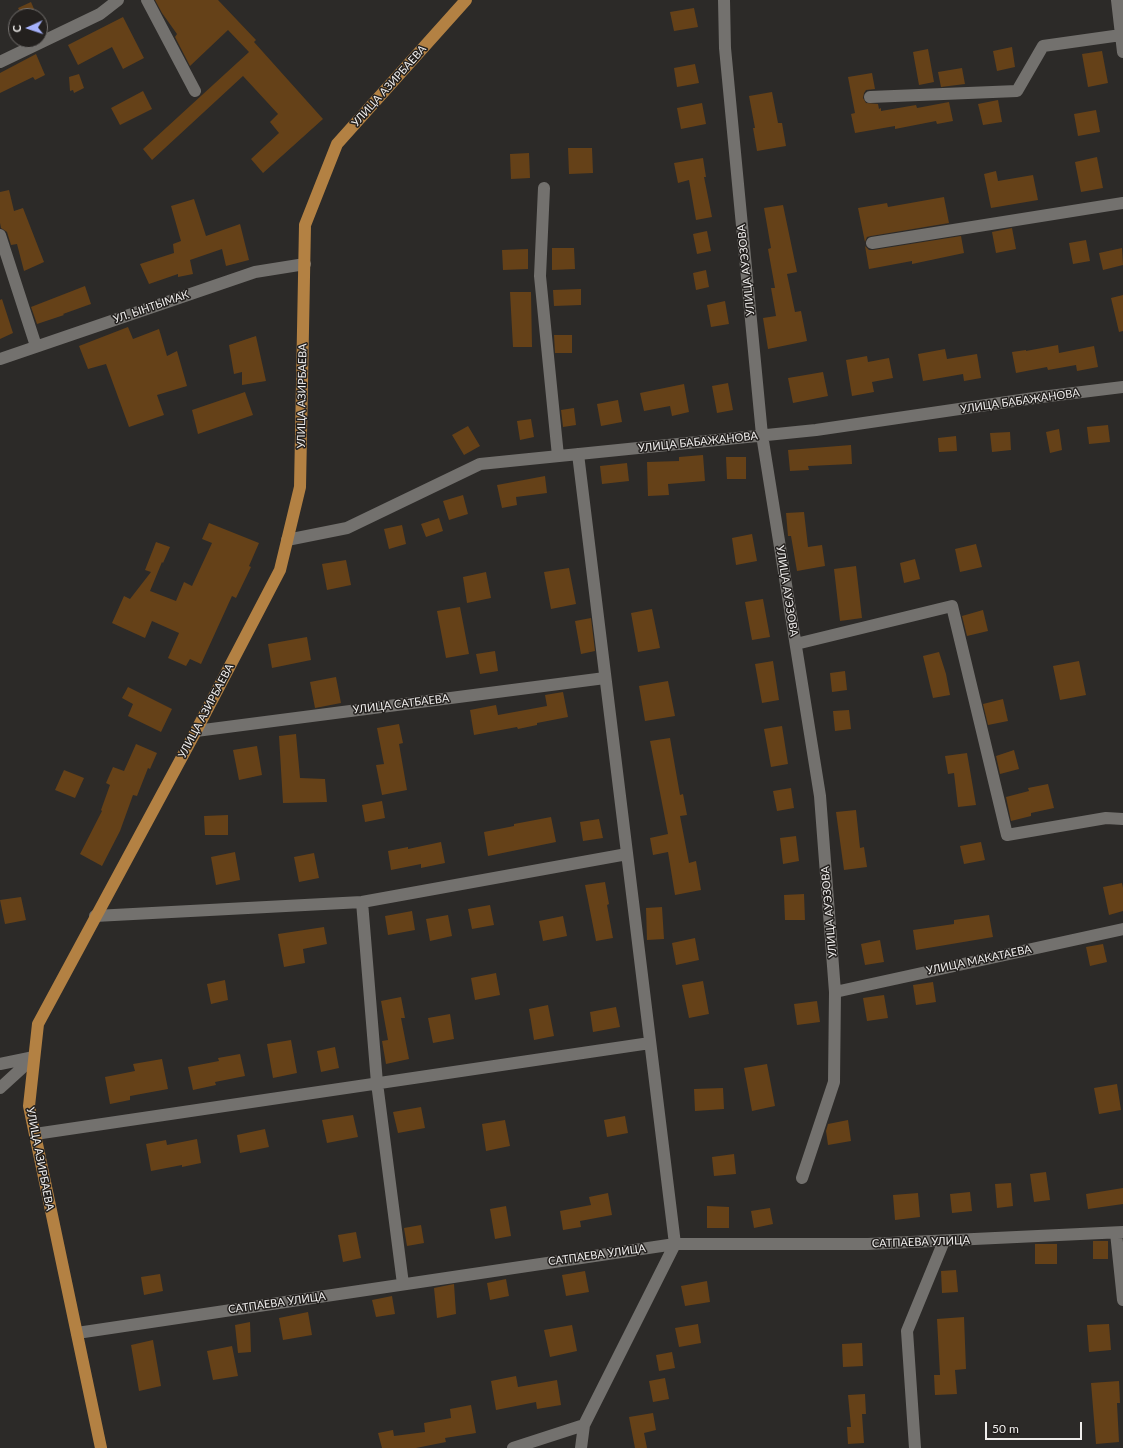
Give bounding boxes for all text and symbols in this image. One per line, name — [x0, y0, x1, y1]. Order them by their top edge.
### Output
north arrow — [8, 8, 48, 48]
text: С — [10, 25, 23, 33]
street label: УЛИЦА АЗИРБАЕВА — [349, 43, 429, 129]
street label: УЛИЦА АУЭЗОВА — [735, 223, 757, 317]
street label: УЛ. ЫНТЫМАК — [111, 288, 191, 326]
street label: УЛИЦА АЗИРБАЕВА — [294, 343, 310, 449]
street label: УЛИЦА БАБАЖАНОВА — [960, 386, 1080, 416]
street label: УЛИЦА БАБАЖАНОВА — [638, 429, 758, 455]
street label: УЛИЦА АУЭЗОВА — [773, 544, 801, 638]
street label: УЛИЦА АЗИРБАЕВА — [175, 661, 237, 761]
street label: УЛИЦА САТБАЕВА — [352, 692, 450, 716]
street label: УЛИЦА АУЭЗОВА — [818, 866, 840, 958]
street label: УЛИЦА МАКАТАЕВА — [925, 942, 1033, 978]
street label: УЛИЦА АЗИРБАЕВА — [23, 1106, 57, 1212]
street label: САТПАЕВА УЛИЦА — [872, 1234, 970, 1250]
street label: САТПАЕВА УЛИЦА — [547, 1242, 647, 1268]
street label: САТПАЕВА УЛИЦА — [227, 1290, 327, 1316]
scale bar — [987, 1414, 1084, 1440]
text: 50 m — [992, 1421, 1019, 1436]

